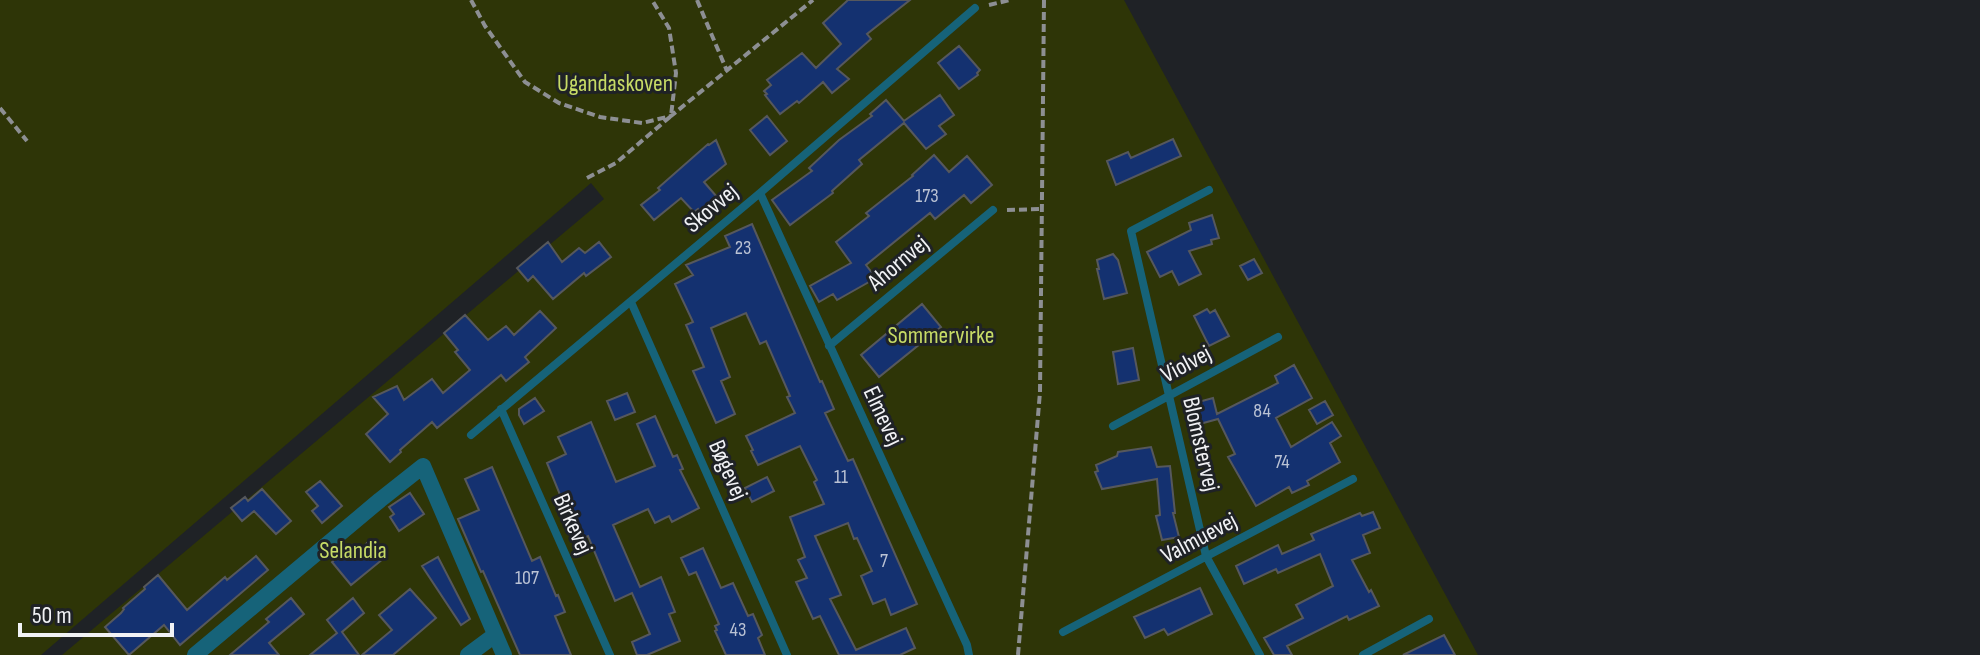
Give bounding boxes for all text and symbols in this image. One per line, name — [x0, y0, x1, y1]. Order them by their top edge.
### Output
park label: Ugandaskoven — [557, 69, 673, 98]
street label: Skovvej — [678, 177, 744, 239]
house number: 173 — [915, 184, 939, 208]
street label: Ahornvej — [861, 229, 934, 298]
house number: 23 — [735, 236, 751, 260]
park label: Sommervirke — [888, 321, 994, 350]
street label: Violvej — [1156, 339, 1216, 389]
street label: Elmevej — [857, 382, 909, 450]
street label: Blomstervej — [1176, 394, 1226, 494]
house number: 84 — [1253, 399, 1271, 423]
street label: Bøgevej — [702, 436, 754, 504]
house number: 74 — [1274, 450, 1290, 474]
house number: 11 — [834, 465, 848, 489]
street label: Birkevej — [547, 489, 599, 559]
street label: Valmuevej — [1156, 506, 1242, 570]
park label: Selandia — [319, 536, 387, 565]
house number: 7 — [880, 549, 888, 573]
house number: 107 — [515, 566, 539, 590]
scale bar — [20, 587, 172, 637]
text: 50 m — [32, 601, 72, 630]
house number: 43 — [730, 618, 746, 642]

